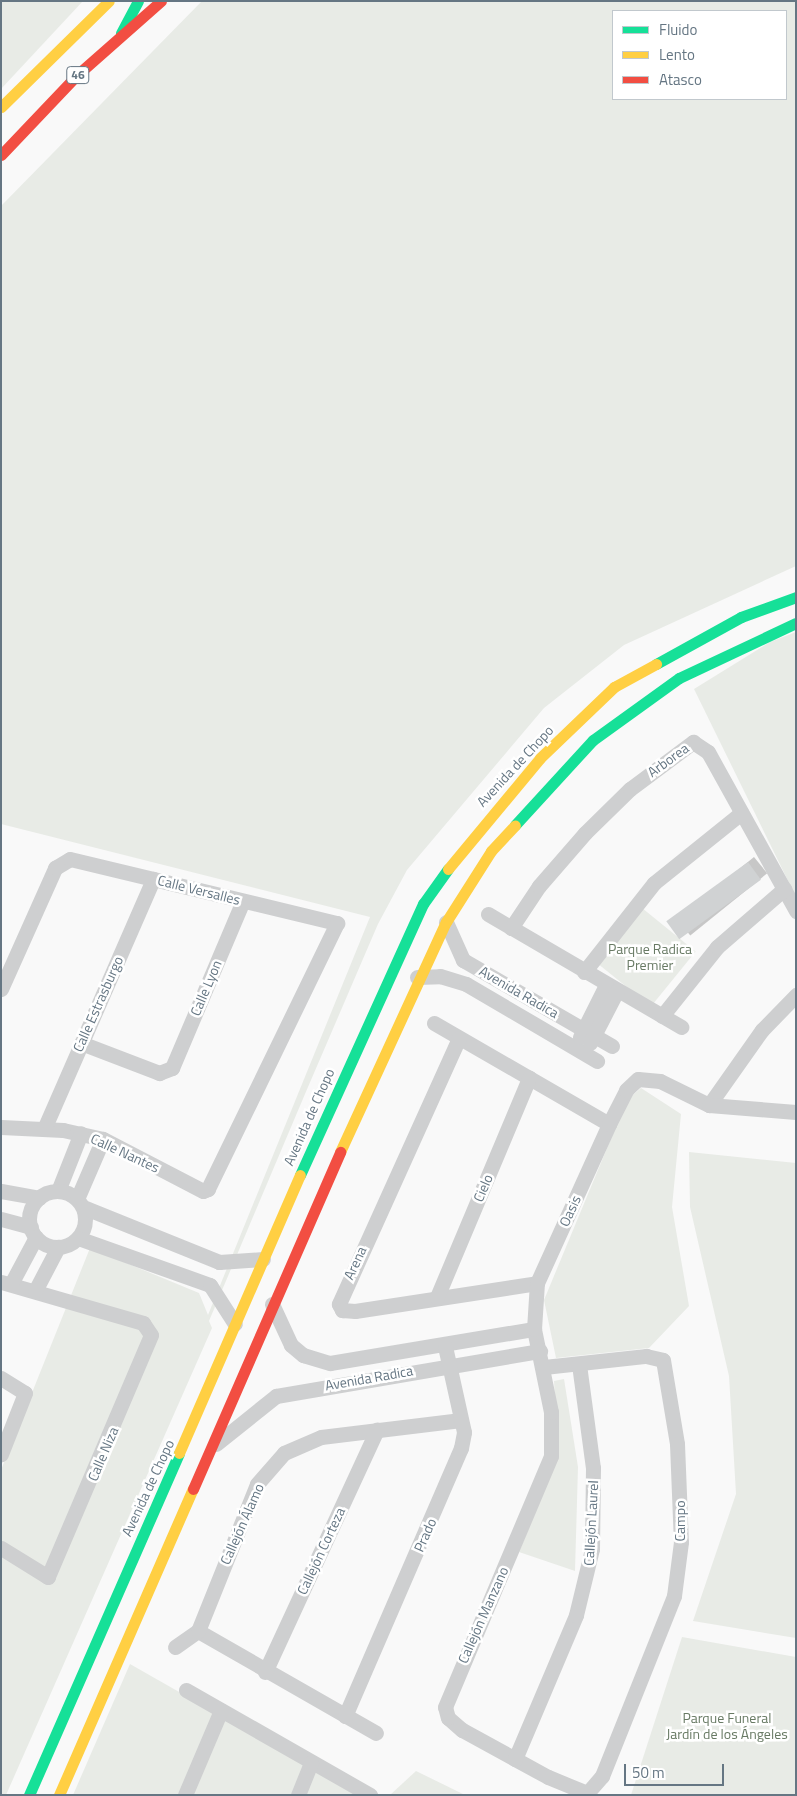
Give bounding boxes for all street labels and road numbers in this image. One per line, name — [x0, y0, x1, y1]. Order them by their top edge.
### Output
road number: 46 — [66, 66, 90, 84]
street label: Avenida de Chopo — [473, 722, 557, 810]
street label: Arborea — [644, 739, 692, 781]
street label: Calle Versalles — [156, 872, 242, 908]
street label: Calle Estrasburgo — [69, 954, 127, 1054]
street label: Calle Lyon — [187, 958, 225, 1018]
street label: Avenida Radica — [476, 962, 562, 1022]
street label: Avenida de Chopo — [280, 1066, 338, 1168]
street label: Calle Nantes — [88, 1130, 162, 1176]
street label: Cielo — [470, 1172, 496, 1204]
street label: Oasis — [556, 1193, 584, 1229]
street label: Arena — [340, 1244, 370, 1282]
street label: Avenida Radica — [324, 1362, 414, 1394]
street label: Calle Niza — [84, 1424, 122, 1484]
street label: Avenida de Chopo — [118, 1437, 178, 1539]
street label: Callejón Laurel — [580, 1480, 602, 1566]
street label: Callejón Álamo — [217, 1481, 267, 1567]
street label: Campo — [672, 1500, 688, 1542]
street label: Callejón Corteza — [293, 1505, 349, 1597]
street label: Prado — [410, 1516, 440, 1554]
street label: Callejón Manzano — [454, 1564, 512, 1666]

